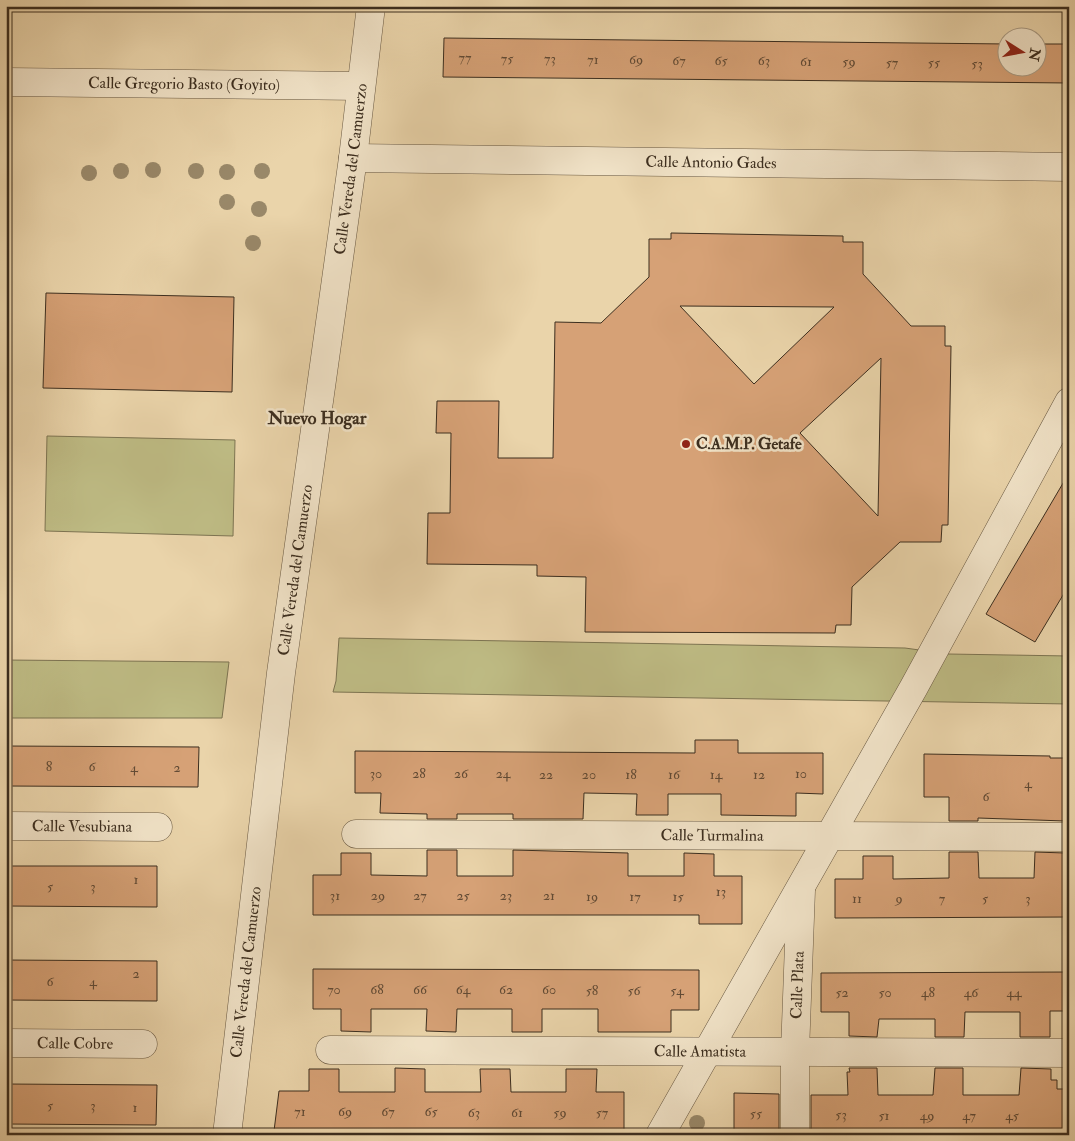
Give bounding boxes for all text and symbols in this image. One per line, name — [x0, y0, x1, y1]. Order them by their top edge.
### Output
north arrow — [998, 28, 1048, 78]
text: N — [1025, 46, 1044, 63]
house number: 77 — [459, 49, 472, 66]
house number: 75 — [501, 50, 514, 67]
house number: 73 — [544, 50, 556, 67]
house number: 71 — [587, 51, 599, 68]
house number: 69 — [629, 51, 643, 68]
house number: 67 — [672, 52, 686, 69]
house number: 65 — [714, 52, 728, 69]
house number: 63 — [758, 52, 770, 69]
house number: 61 — [800, 53, 812, 70]
house number: 59 — [842, 53, 856, 70]
house number: 57 — [886, 54, 899, 71]
house number: 55 — [928, 54, 941, 71]
house number: 53 — [971, 55, 983, 72]
street label: Calle Gregorio Basto (Goyito) — [88, 73, 280, 95]
street label: Calle Vereda del Camuerzo — [330, 82, 372, 256]
street label: Calle Antonio Gades — [645, 152, 777, 173]
district label: Nuevo Hogar — [267, 407, 367, 430]
place label: C.A.M.P. Getafe — [696, 434, 802, 454]
marker: C.A.M.P. Getafe — [680, 438, 692, 450]
street label: Calle Vereda del Camuerzo — [274, 483, 317, 657]
house number: 8 — [46, 758, 53, 775]
house number: 6 — [88, 758, 96, 775]
house number: 4 — [130, 759, 139, 776]
house number: 2 — [173, 759, 181, 776]
house number: 30 — [370, 765, 382, 782]
house number: 28 — [412, 765, 426, 782]
house number: 26 — [454, 765, 469, 782]
house number: 24 — [496, 765, 512, 782]
house number: 10 — [795, 765, 807, 782]
house number: 22 — [539, 766, 553, 783]
house number: 20 — [582, 766, 596, 783]
house number: 18 — [625, 766, 637, 783]
house number: 16 — [668, 766, 681, 783]
house number: 14 — [710, 766, 724, 783]
house number: 12 — [753, 766, 765, 783]
house number: 4 — [1024, 775, 1033, 792]
house number: 6 — [982, 788, 990, 805]
street label: Calle Vesubiana — [32, 816, 133, 837]
street label: Calle Turmalina — [660, 825, 764, 846]
house number: 1 — [134, 871, 139, 888]
house number: 5 — [47, 878, 54, 895]
house number: 3 — [90, 878, 96, 895]
house number: 13 — [716, 883, 726, 900]
street label: Calle Vereda del Camuerzo — [226, 885, 266, 1059]
house number: 31 — [330, 887, 340, 904]
house number: 29 — [371, 887, 385, 904]
house number: 27 — [413, 887, 427, 904]
house number: 25 — [456, 887, 470, 904]
house number: 23 — [500, 887, 512, 904]
house number: 21 — [543, 887, 555, 904]
house number: 19 — [586, 888, 598, 905]
house number: 17 — [629, 888, 641, 905]
house number: 15 — [672, 888, 684, 905]
house number: 11 — [852, 890, 862, 907]
house number: 9 — [894, 890, 903, 907]
house number: 7 — [939, 890, 946, 907]
house number: 5 — [982, 890, 989, 907]
house number: 3 — [1025, 890, 1031, 907]
street label: Calle Plata — [786, 950, 809, 1020]
house number: 2 — [132, 965, 140, 982]
house number: 6 — [46, 973, 54, 990]
house number: 4 — [89, 973, 98, 990]
house number: 70 — [327, 981, 341, 998]
house number: 68 — [370, 981, 384, 998]
house number: 66 — [413, 981, 428, 998]
house number: 64 — [456, 981, 472, 998]
house number: 62 — [499, 981, 513, 998]
house number: 60 — [542, 981, 556, 998]
house number: 58 — [586, 982, 599, 999]
house number: 56 — [627, 982, 642, 999]
house number: 54 — [670, 982, 685, 999]
house number: 52 — [835, 984, 849, 1001]
house number: 50 — [878, 984, 892, 1001]
house number: 48 — [921, 984, 935, 1001]
house number: 46 — [964, 984, 979, 1001]
house number: 44 — [1006, 984, 1023, 1001]
street label: Calle Cobre — [37, 1033, 114, 1054]
street label: Calle Amatista — [654, 1041, 747, 1062]
house number: 5 — [47, 1097, 54, 1114]
house number: 3 — [90, 1097, 96, 1114]
house number: 1 — [133, 1099, 138, 1116]
house number: 71 — [294, 1103, 306, 1120]
house number: 69 — [338, 1103, 352, 1120]
house number: 67 — [381, 1103, 395, 1120]
house number: 65 — [424, 1103, 438, 1120]
house number: 63 — [468, 1104, 480, 1121]
house number: 61 — [511, 1104, 523, 1121]
house number: 59 — [553, 1104, 567, 1121]
house number: 57 — [596, 1104, 609, 1121]
house number: 55 — [750, 1105, 763, 1122]
house number: 53 — [835, 1106, 847, 1123]
house number: 51 — [878, 1107, 890, 1124]
house number: 49 — [920, 1107, 934, 1124]
house number: 47 — [962, 1107, 976, 1124]
house number: 45 — [1005, 1107, 1020, 1124]

